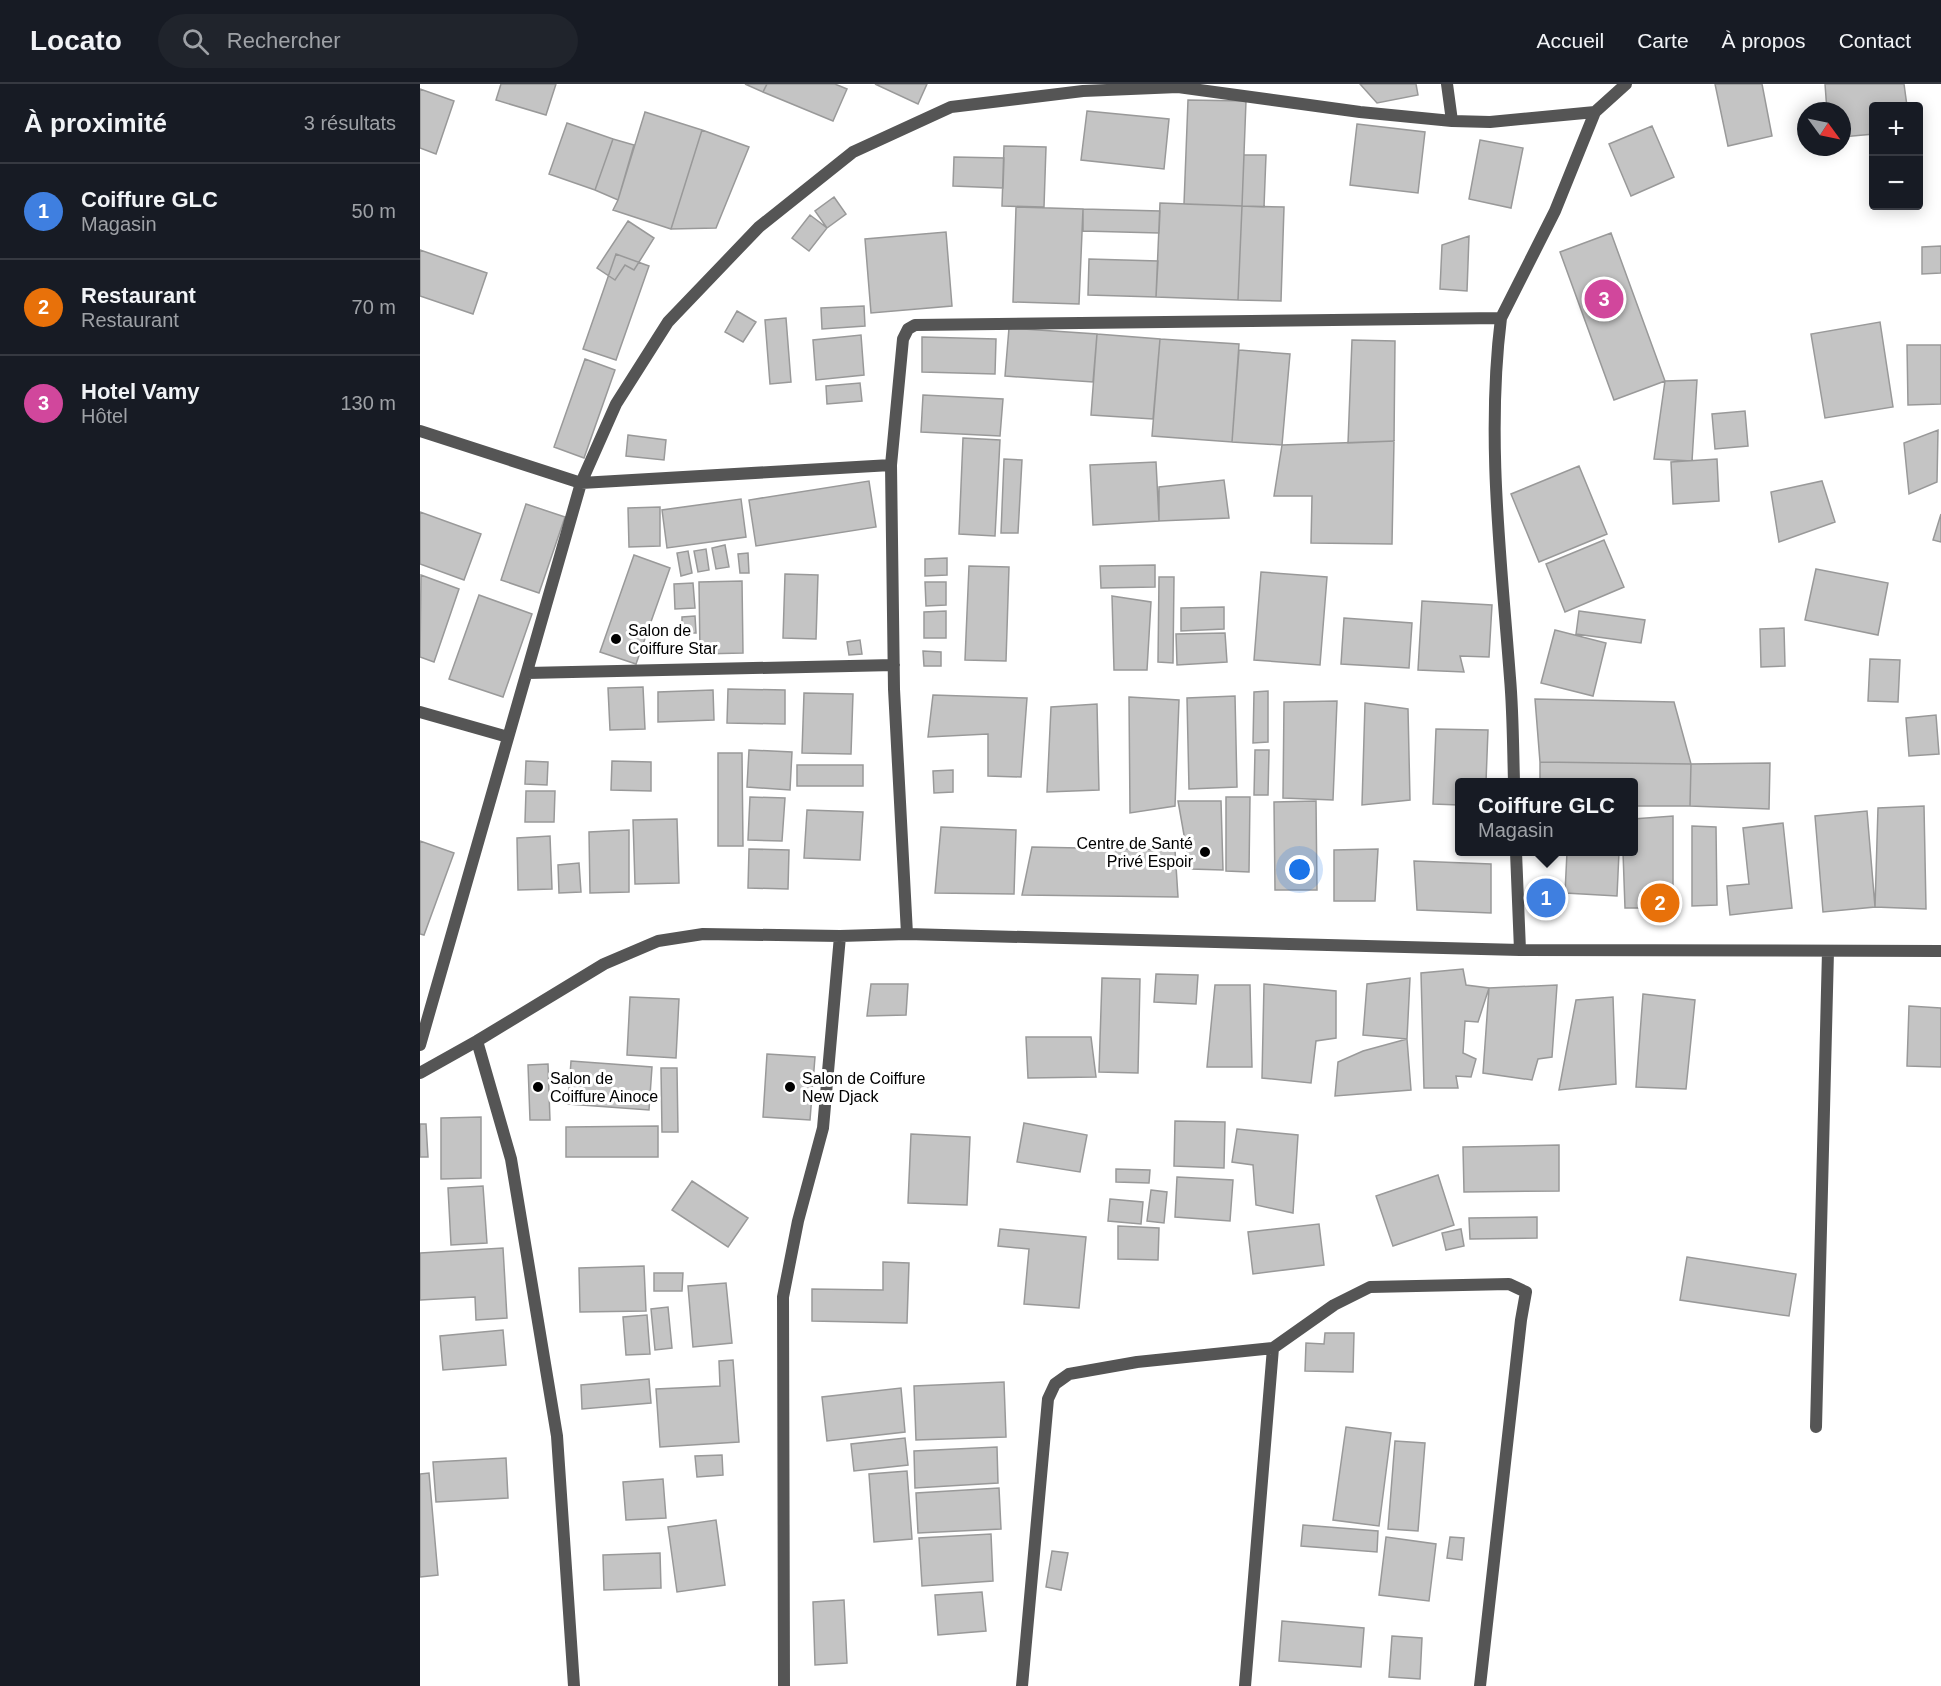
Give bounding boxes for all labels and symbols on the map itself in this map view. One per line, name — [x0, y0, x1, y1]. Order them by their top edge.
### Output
north arrow — [1797, 102, 1851, 156]
pin: 3 — [1584, 276, 1624, 322]
place label: Salon de Coiffure Star — [628, 622, 718, 657]
marker: Salon de Coiffure Star — [609, 632, 623, 646]
place label: Centre de Santé Privé Espoir — [1076, 835, 1194, 870]
marker: Centre de Santé Privé Espoir — [1198, 845, 1212, 859]
your location — [1285, 855, 1314, 884]
pin: 1 — [1526, 876, 1566, 920]
pin: 2 — [1640, 880, 1680, 926]
place label: Salon de Coiffure Ainoce — [550, 1070, 658, 1105]
place label: Salon de Coiffure New Djack — [802, 1070, 925, 1105]
marker: Salon de Coiffure Ainoce — [531, 1080, 545, 1094]
marker: Salon de Coiffure New Djack — [783, 1080, 797, 1094]

